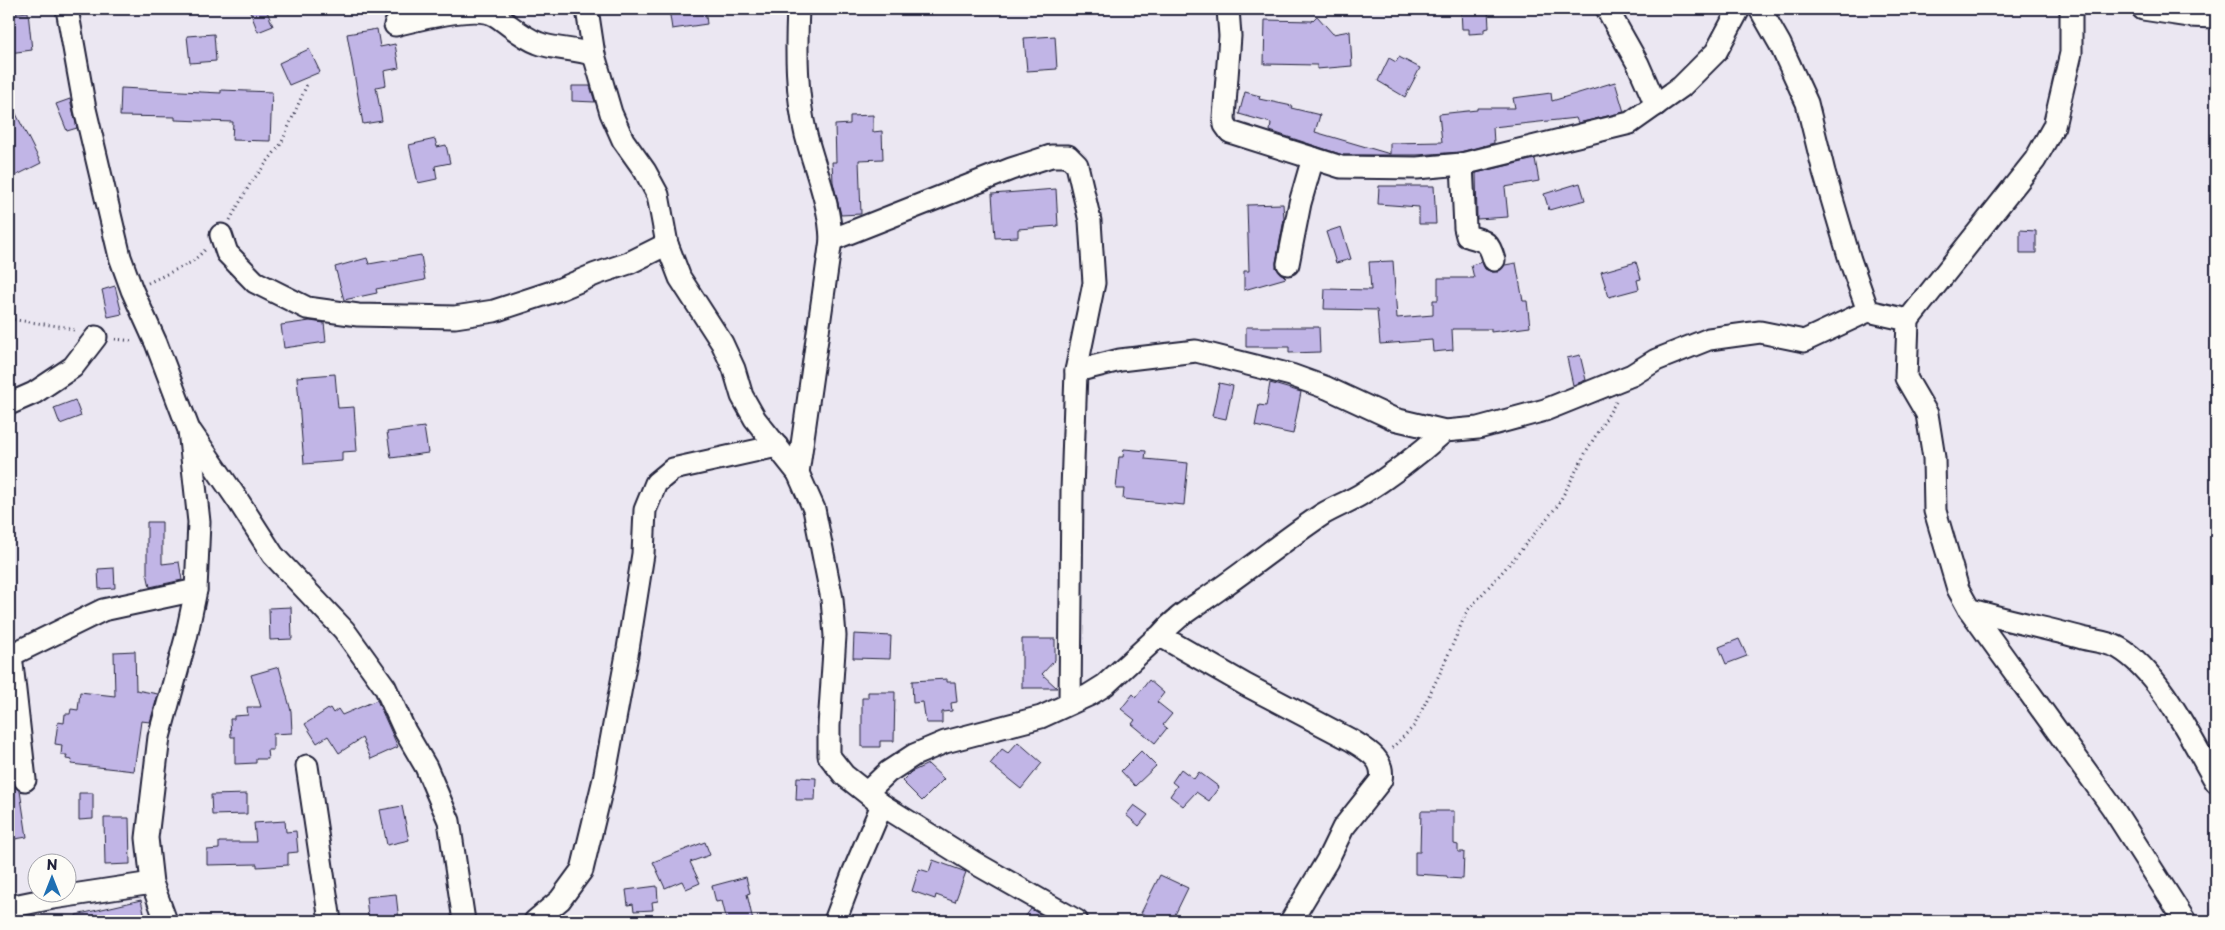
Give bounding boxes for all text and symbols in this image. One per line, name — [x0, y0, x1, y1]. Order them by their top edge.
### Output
north arrow — [28, 852, 78, 902]
text: N — [46, 854, 58, 875]

